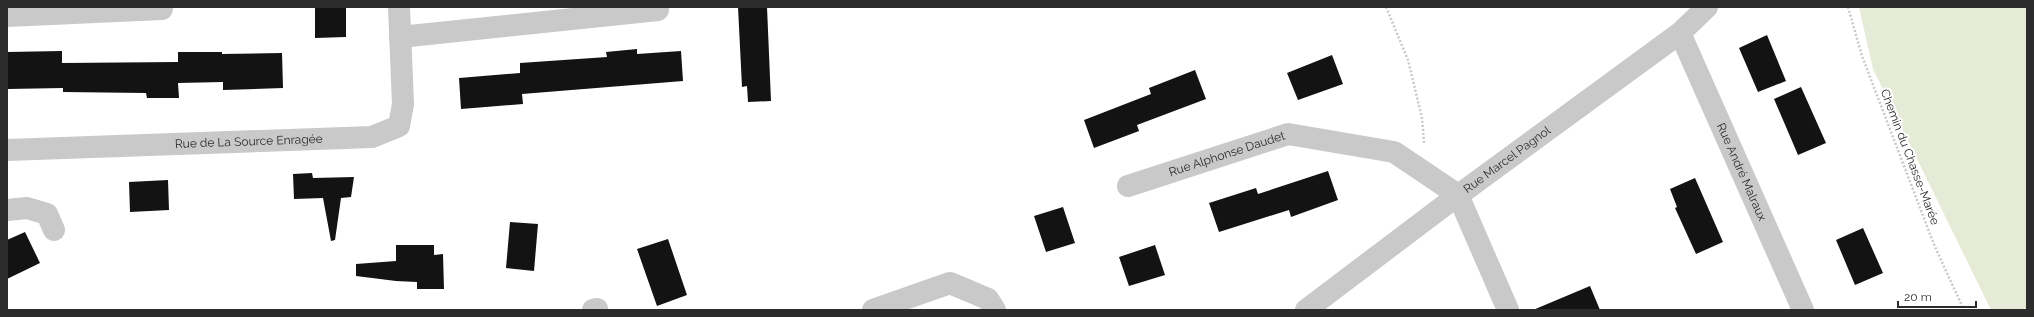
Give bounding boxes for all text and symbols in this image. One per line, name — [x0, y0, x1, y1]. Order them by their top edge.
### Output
street label: Chemin du Chasse-Marée — [1878, 87, 1942, 227]
street label: Rue André Malraux — [1714, 121, 1770, 223]
street label: Rue Marcel Pagnol — [1461, 123, 1554, 196]
street label: Rue Alphonse Daudet — [1167, 128, 1287, 179]
street label: Rue de La Source Enragée — [175, 132, 323, 151]
scale bar — [1898, 283, 1976, 309]
text: 20 m — [1904, 290, 1932, 304]

